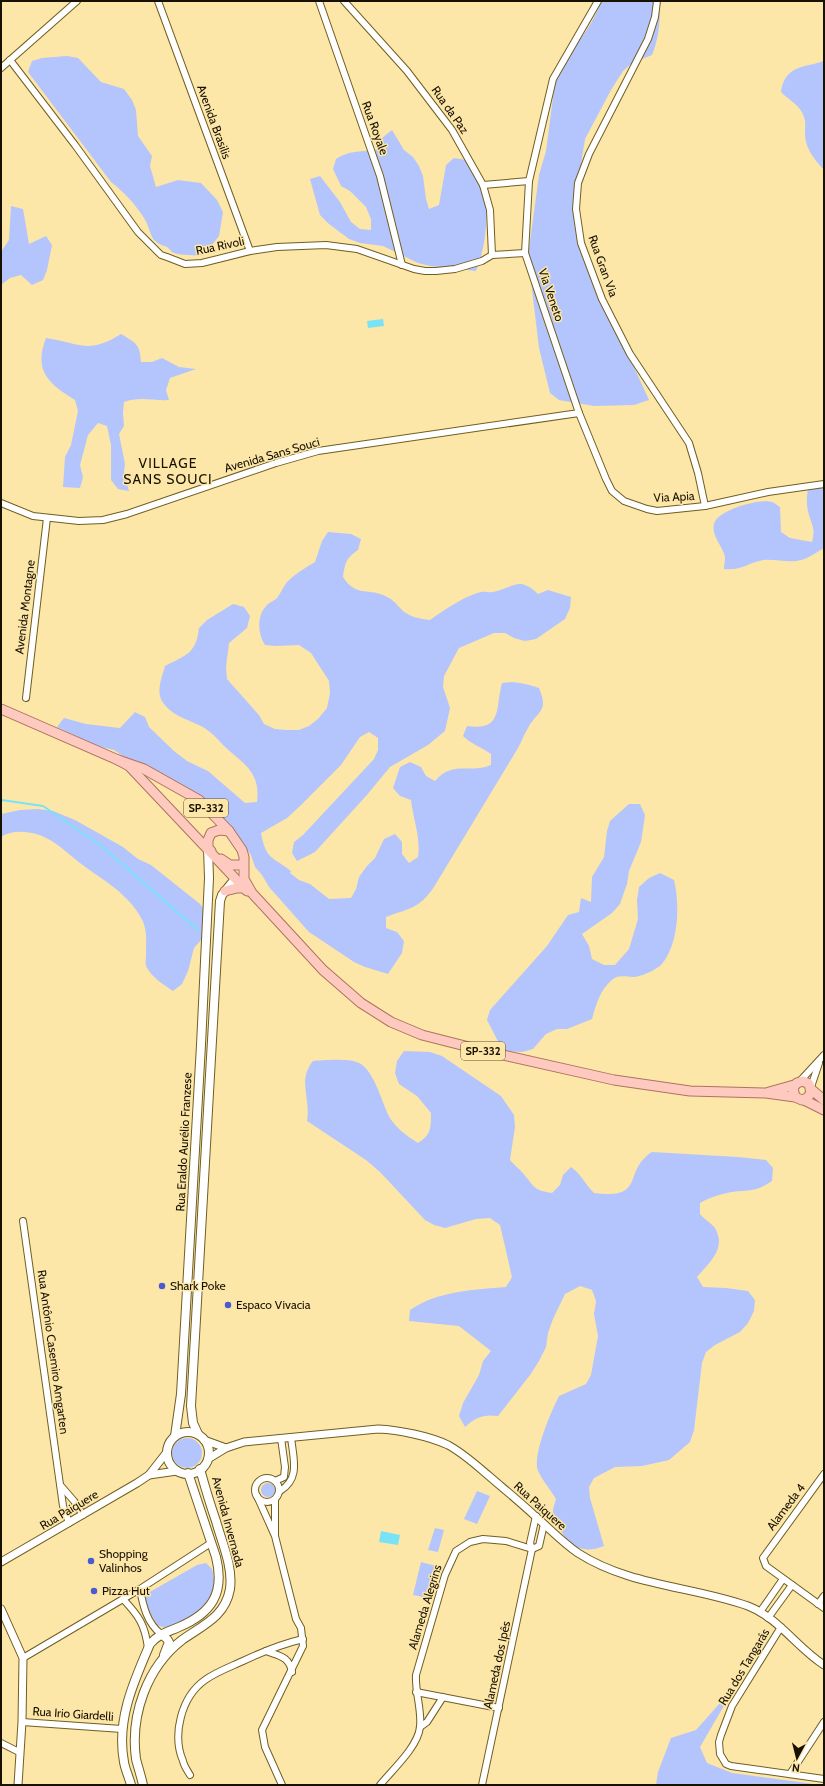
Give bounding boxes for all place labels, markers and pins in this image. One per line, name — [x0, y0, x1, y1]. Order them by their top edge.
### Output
place label: Shark Poke — [170, 1278, 226, 1293]
marker: Shark Poke — [157, 1281, 167, 1291]
place label: Espaco Vivacia — [236, 1297, 311, 1312]
marker: Espaco Vivacia — [223, 1300, 233, 1310]
place label: Shopping Valinhos — [99, 1546, 149, 1575]
marker: Shopping Valinhos — [86, 1556, 96, 1566]
place label: Pizza Hut — [102, 1583, 150, 1598]
marker: Pizza Hut — [89, 1586, 99, 1596]

